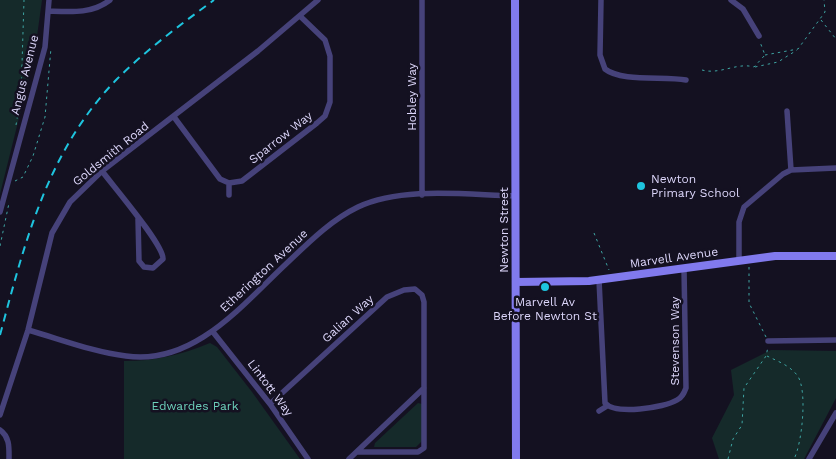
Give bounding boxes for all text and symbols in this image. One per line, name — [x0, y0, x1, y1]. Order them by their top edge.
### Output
street label: Angus Avenue — [8, 33, 42, 117]
street label: Hobley Way — [405, 63, 419, 131]
street label: Sparrow Way — [246, 109, 316, 167]
street label: Goldsmith Road — [70, 119, 152, 189]
place label: Newton Primary School — [651, 172, 740, 200]
marker: Newton Primary School — [635, 180, 647, 192]
street label: Newton Street — [497, 187, 511, 273]
street label: Etherington Avenue — [217, 227, 311, 315]
street label: Marvell Avenue — [629, 245, 719, 271]
marker: Marvell Av Before Newton St — [539, 281, 551, 293]
street label: Galian Way — [319, 292, 377, 346]
place label: Marvell Av Before Newton St — [493, 295, 597, 323]
street label: Stevenson Way — [668, 297, 682, 385]
street label: Lintott Way — [244, 357, 296, 419]
park label: Edwardes Park — [151, 399, 239, 413]

